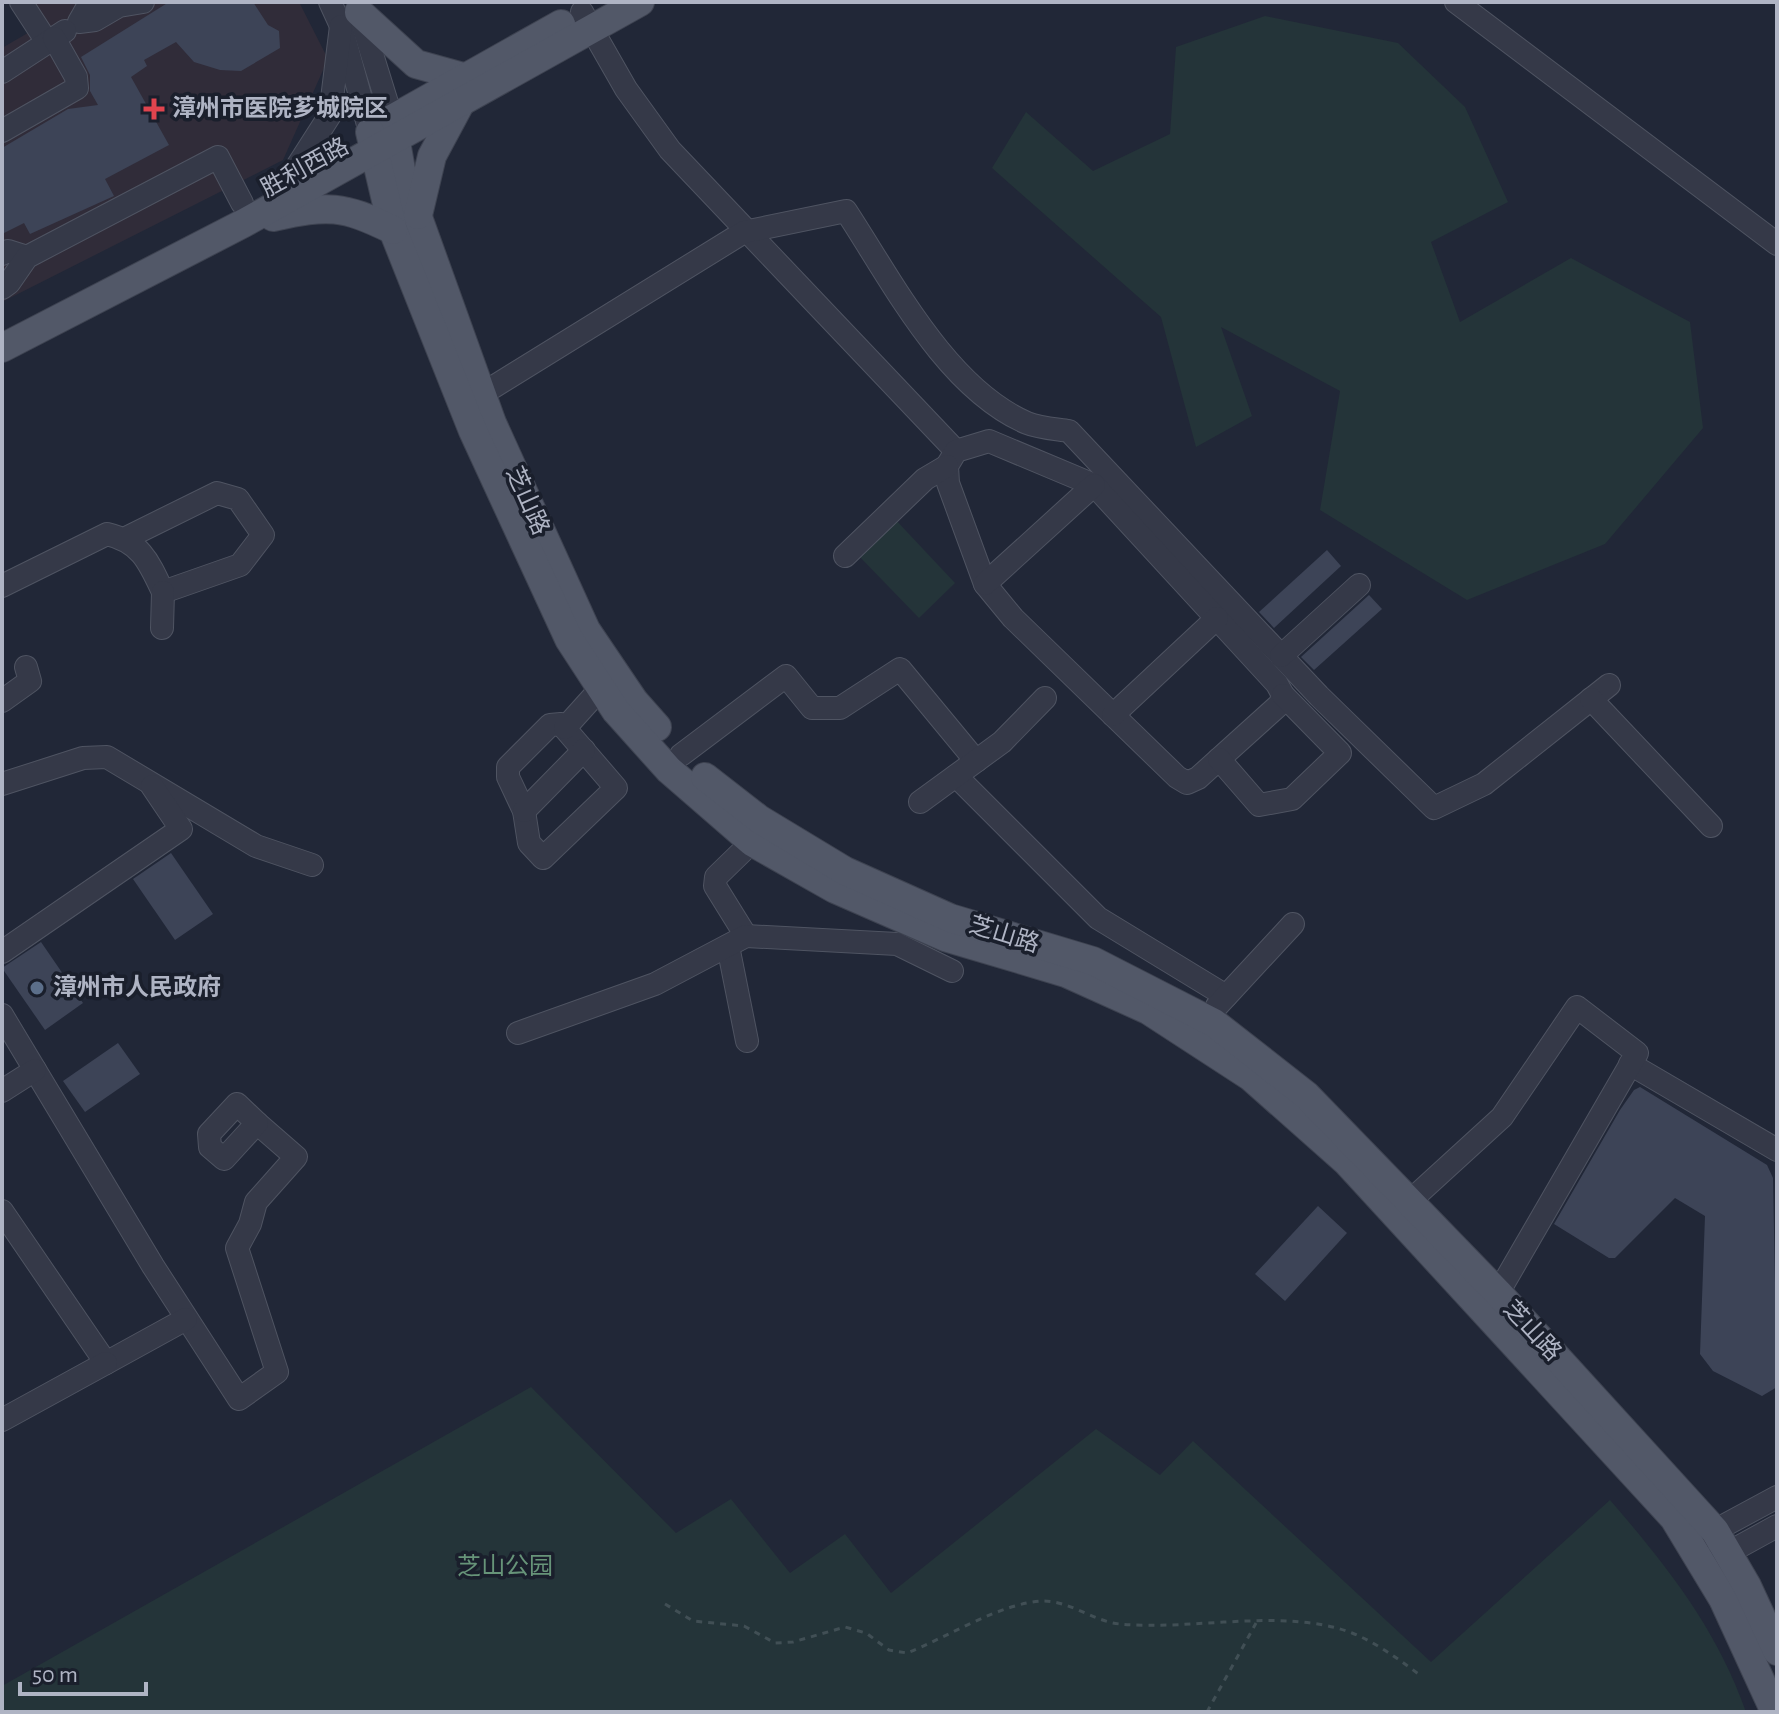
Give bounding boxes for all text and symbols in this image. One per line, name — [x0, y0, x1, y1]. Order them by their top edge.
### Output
place label: 漳州市医院芗城院区 — [172, 95, 388, 121]
marker: 漳州市医院芗城院区 — [143, 98, 165, 120]
street label: 胜利西路 — [256, 132, 353, 202]
street label: 芝山路 — [501, 462, 554, 539]
street label: 芝山路 — [966, 911, 1043, 957]
place label: 漳州市人民政府 — [53, 974, 221, 1000]
marker: 漳州市人民政府 — [28, 979, 46, 997]
street label: 芝山路 — [1499, 1295, 1567, 1366]
park label: 芝山公园 — [457, 1553, 553, 1579]
scale bar — [20, 1646, 146, 1696]
text: 50 m — [32, 1663, 78, 1687]

